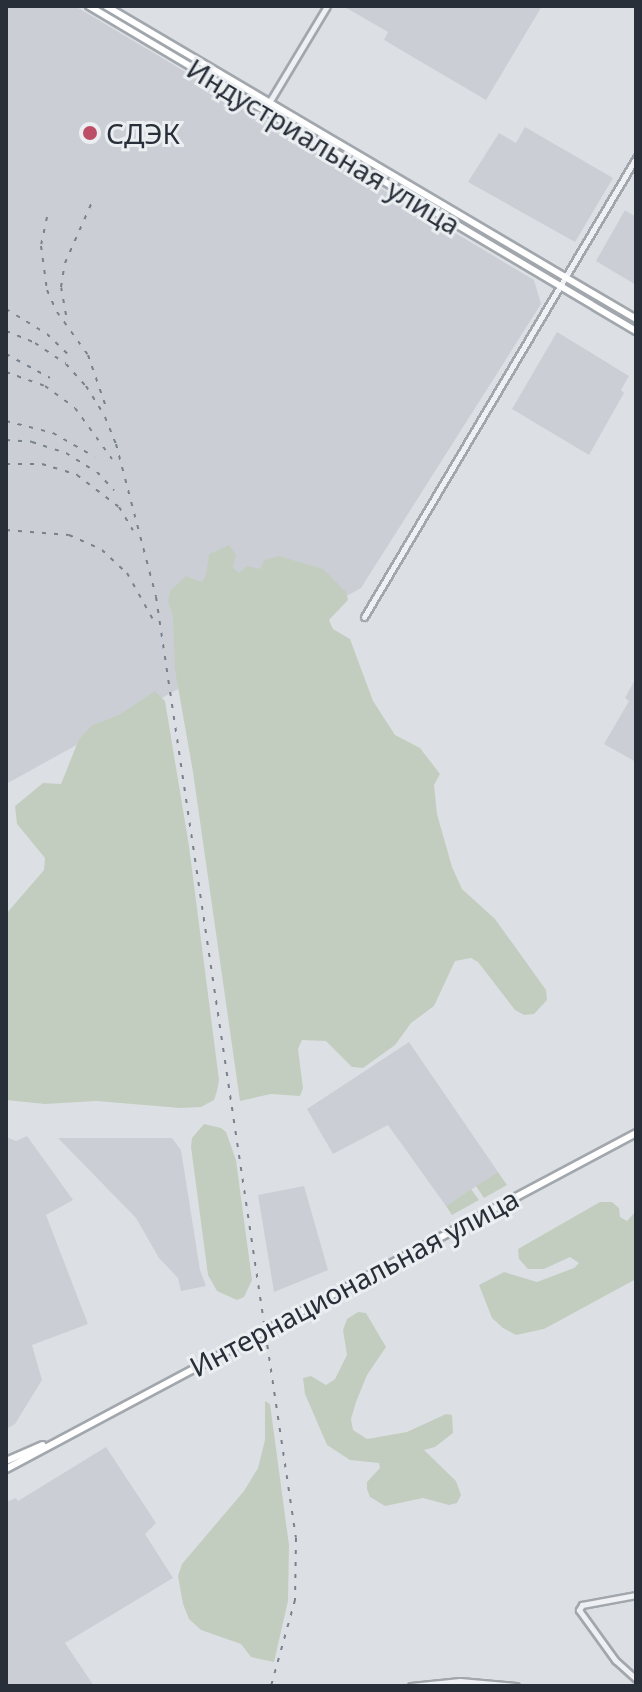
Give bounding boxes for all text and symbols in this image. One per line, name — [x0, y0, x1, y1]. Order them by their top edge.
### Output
street label: Индустриальная улица — [181, 51, 467, 241]
place label: СДЭК — [106, 116, 180, 150]
marker: СДЭК — [81, 124, 99, 142]
street label: Интернациональная улица — [184, 1181, 524, 1383]

